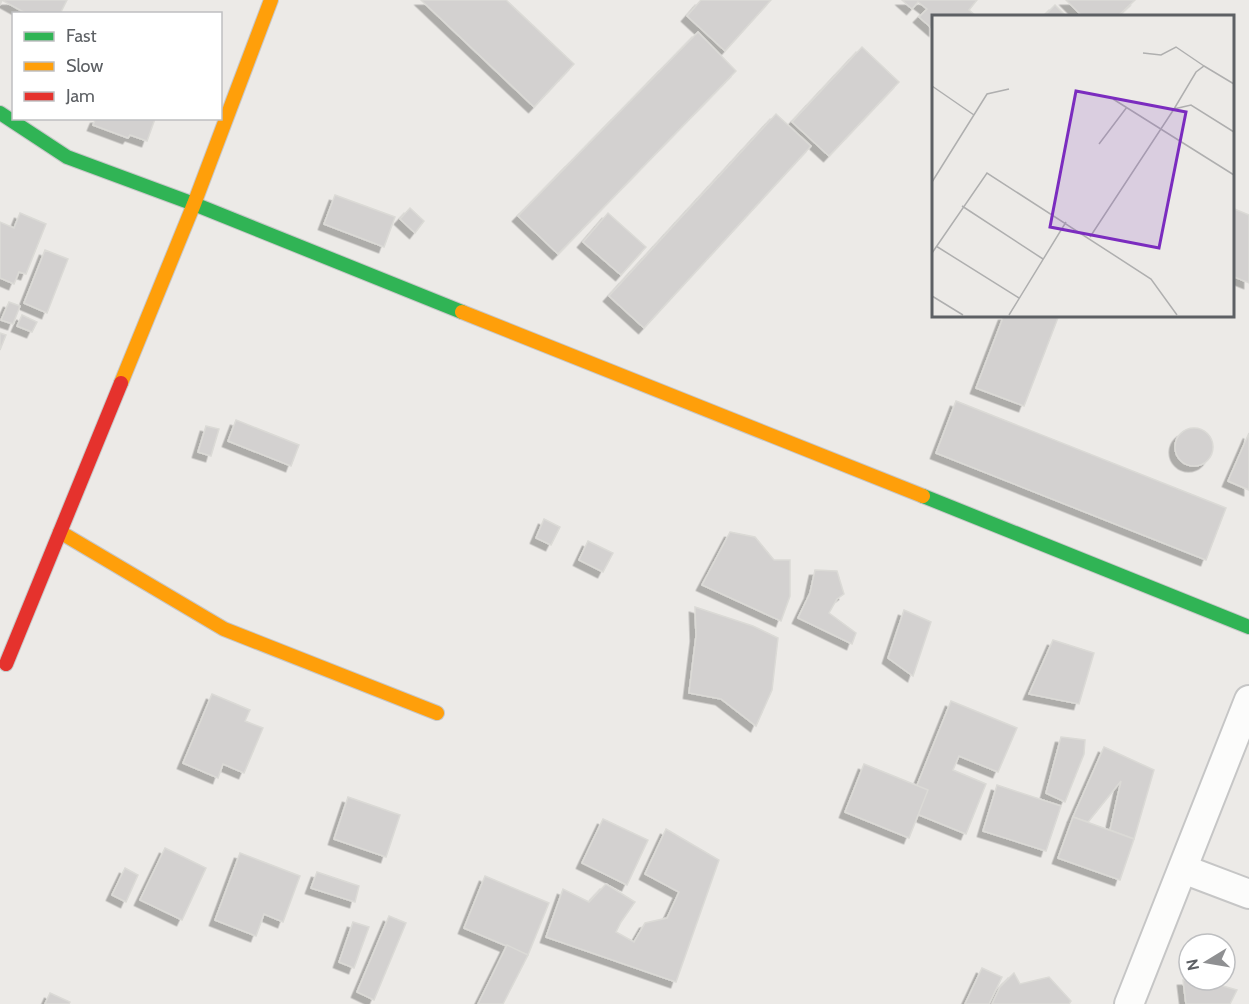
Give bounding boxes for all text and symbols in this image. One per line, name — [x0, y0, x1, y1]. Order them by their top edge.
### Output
legend — [12, 12, 222, 120]
inset map — [932, 15, 1234, 316]
text: Fast — [66, 25, 97, 47]
text: Slow — [66, 55, 103, 77]
text: Jam — [65, 85, 95, 107]
north arrow — [1177, 932, 1237, 992]
text: N — [1182, 957, 1203, 972]

